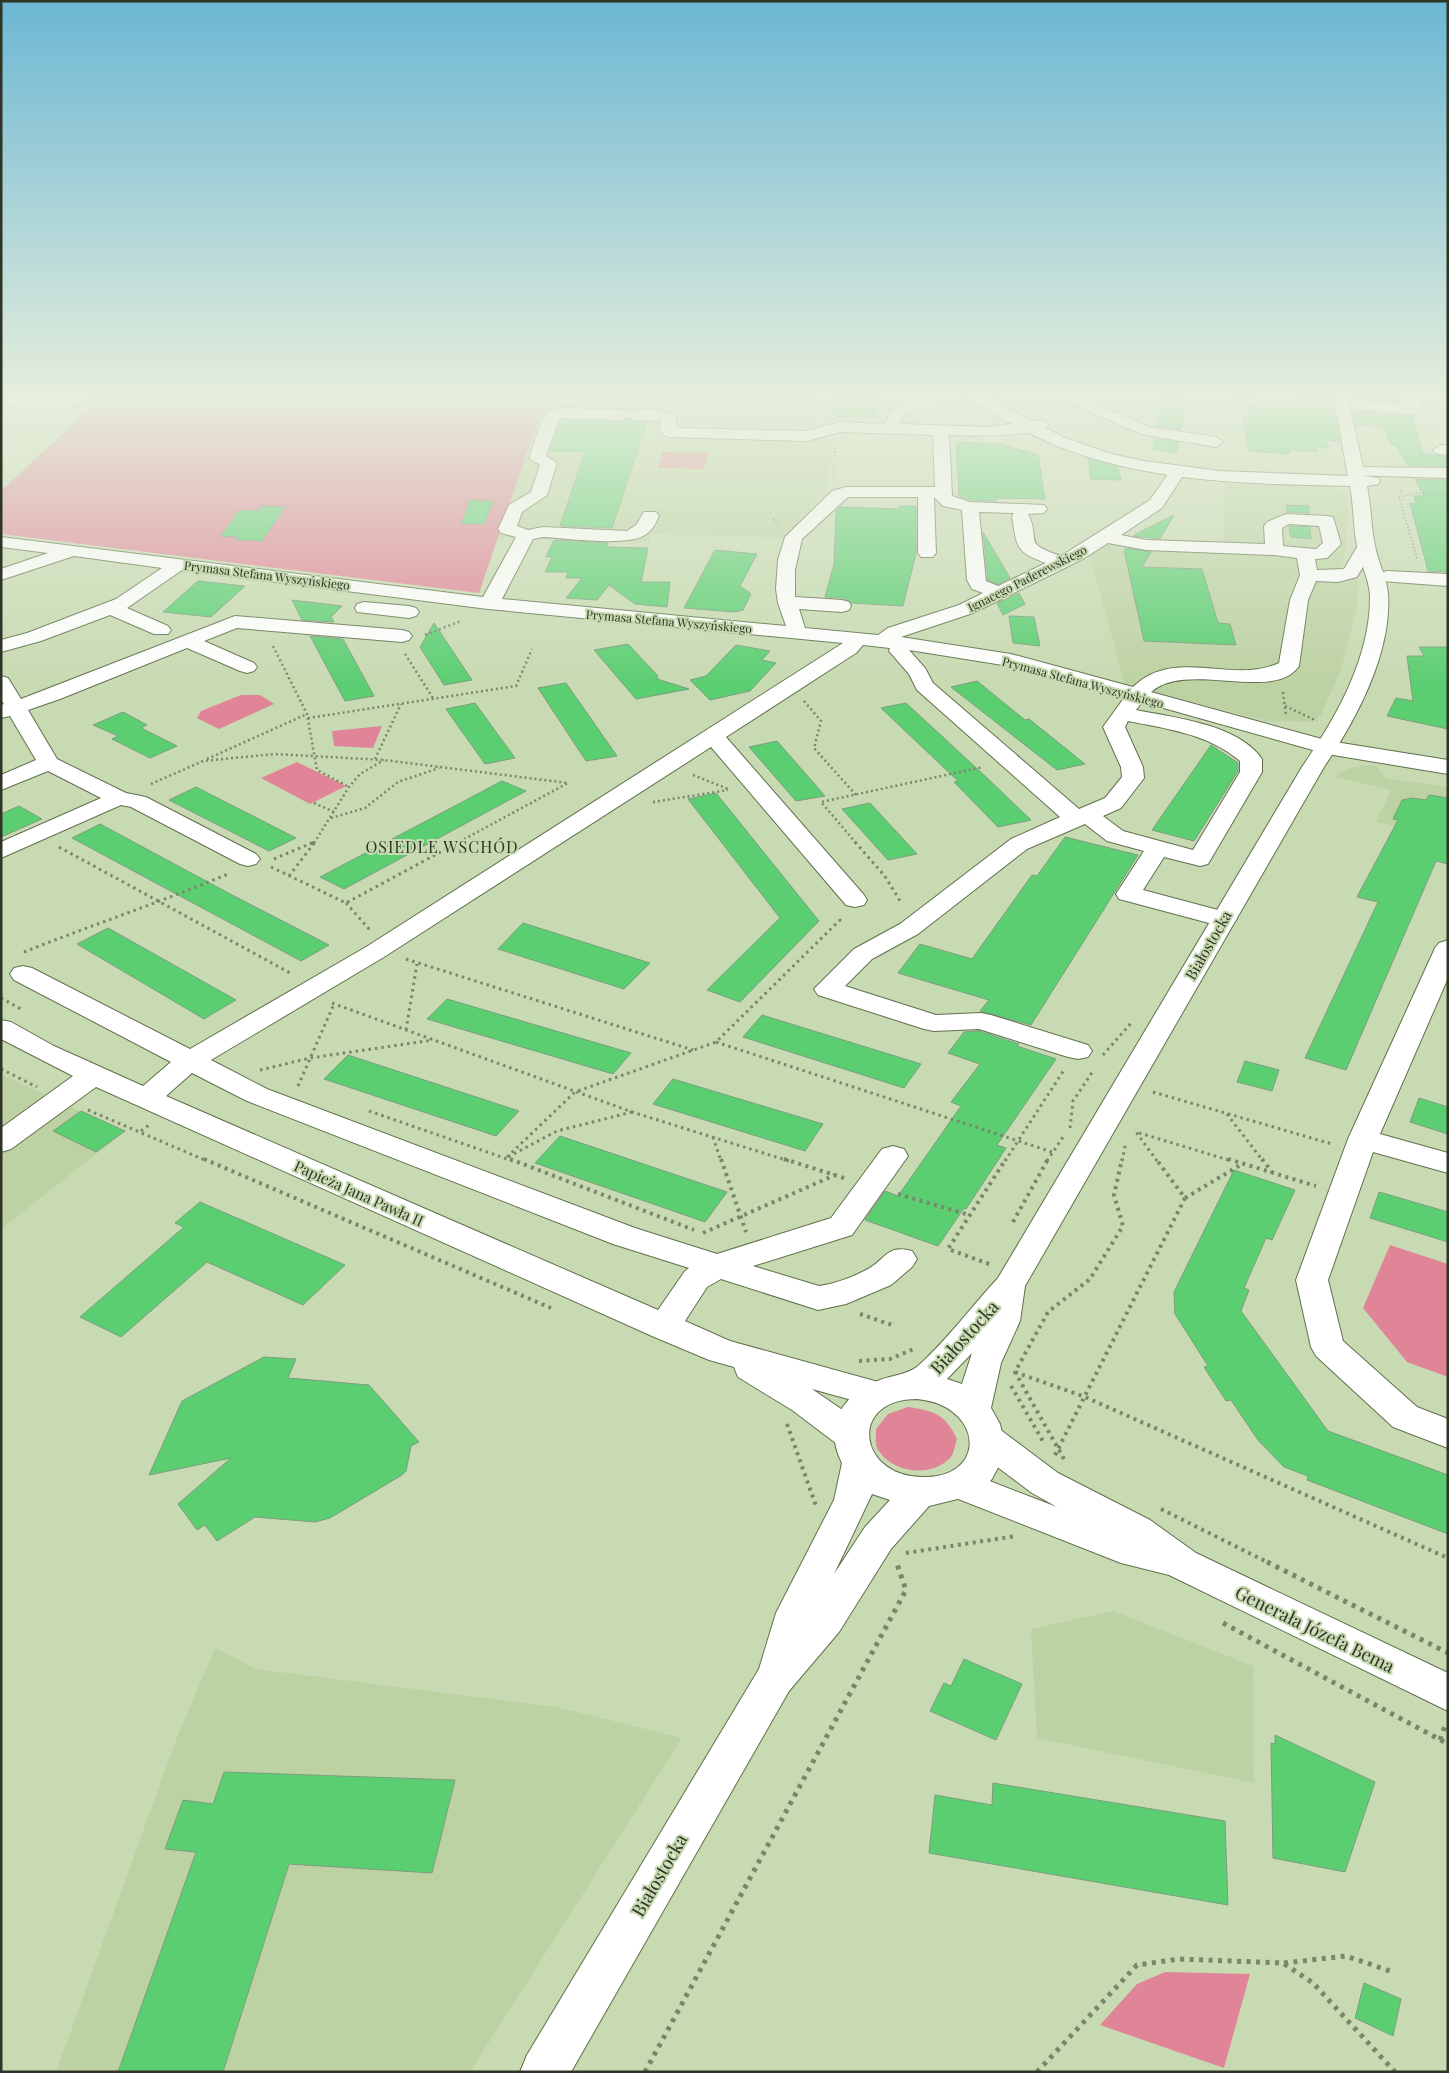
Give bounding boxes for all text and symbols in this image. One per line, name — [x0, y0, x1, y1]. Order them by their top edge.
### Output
street label: Ignacego Paderewskiego — [965, 541, 1090, 615]
street label: Prymasa Stefana Wyszyńskiego — [183, 557, 351, 593]
street label: Prymasa Stefana Wyszyńskiego — [585, 606, 753, 636]
street label: Prymasa Stefana Wyszyńskiego — [1000, 653, 1166, 711]
district label: OSIEDLE WSCHÓD — [365, 836, 519, 857]
street label: Białostocka — [1180, 906, 1236, 983]
street label: Papieża Jana Pawła II — [291, 1155, 427, 1231]
street label: Białostocka — [924, 1295, 1004, 1379]
street label: Generała Józefa Bema — [1231, 1580, 1399, 1678]
street label: Białostocka — [626, 1829, 692, 1921]

